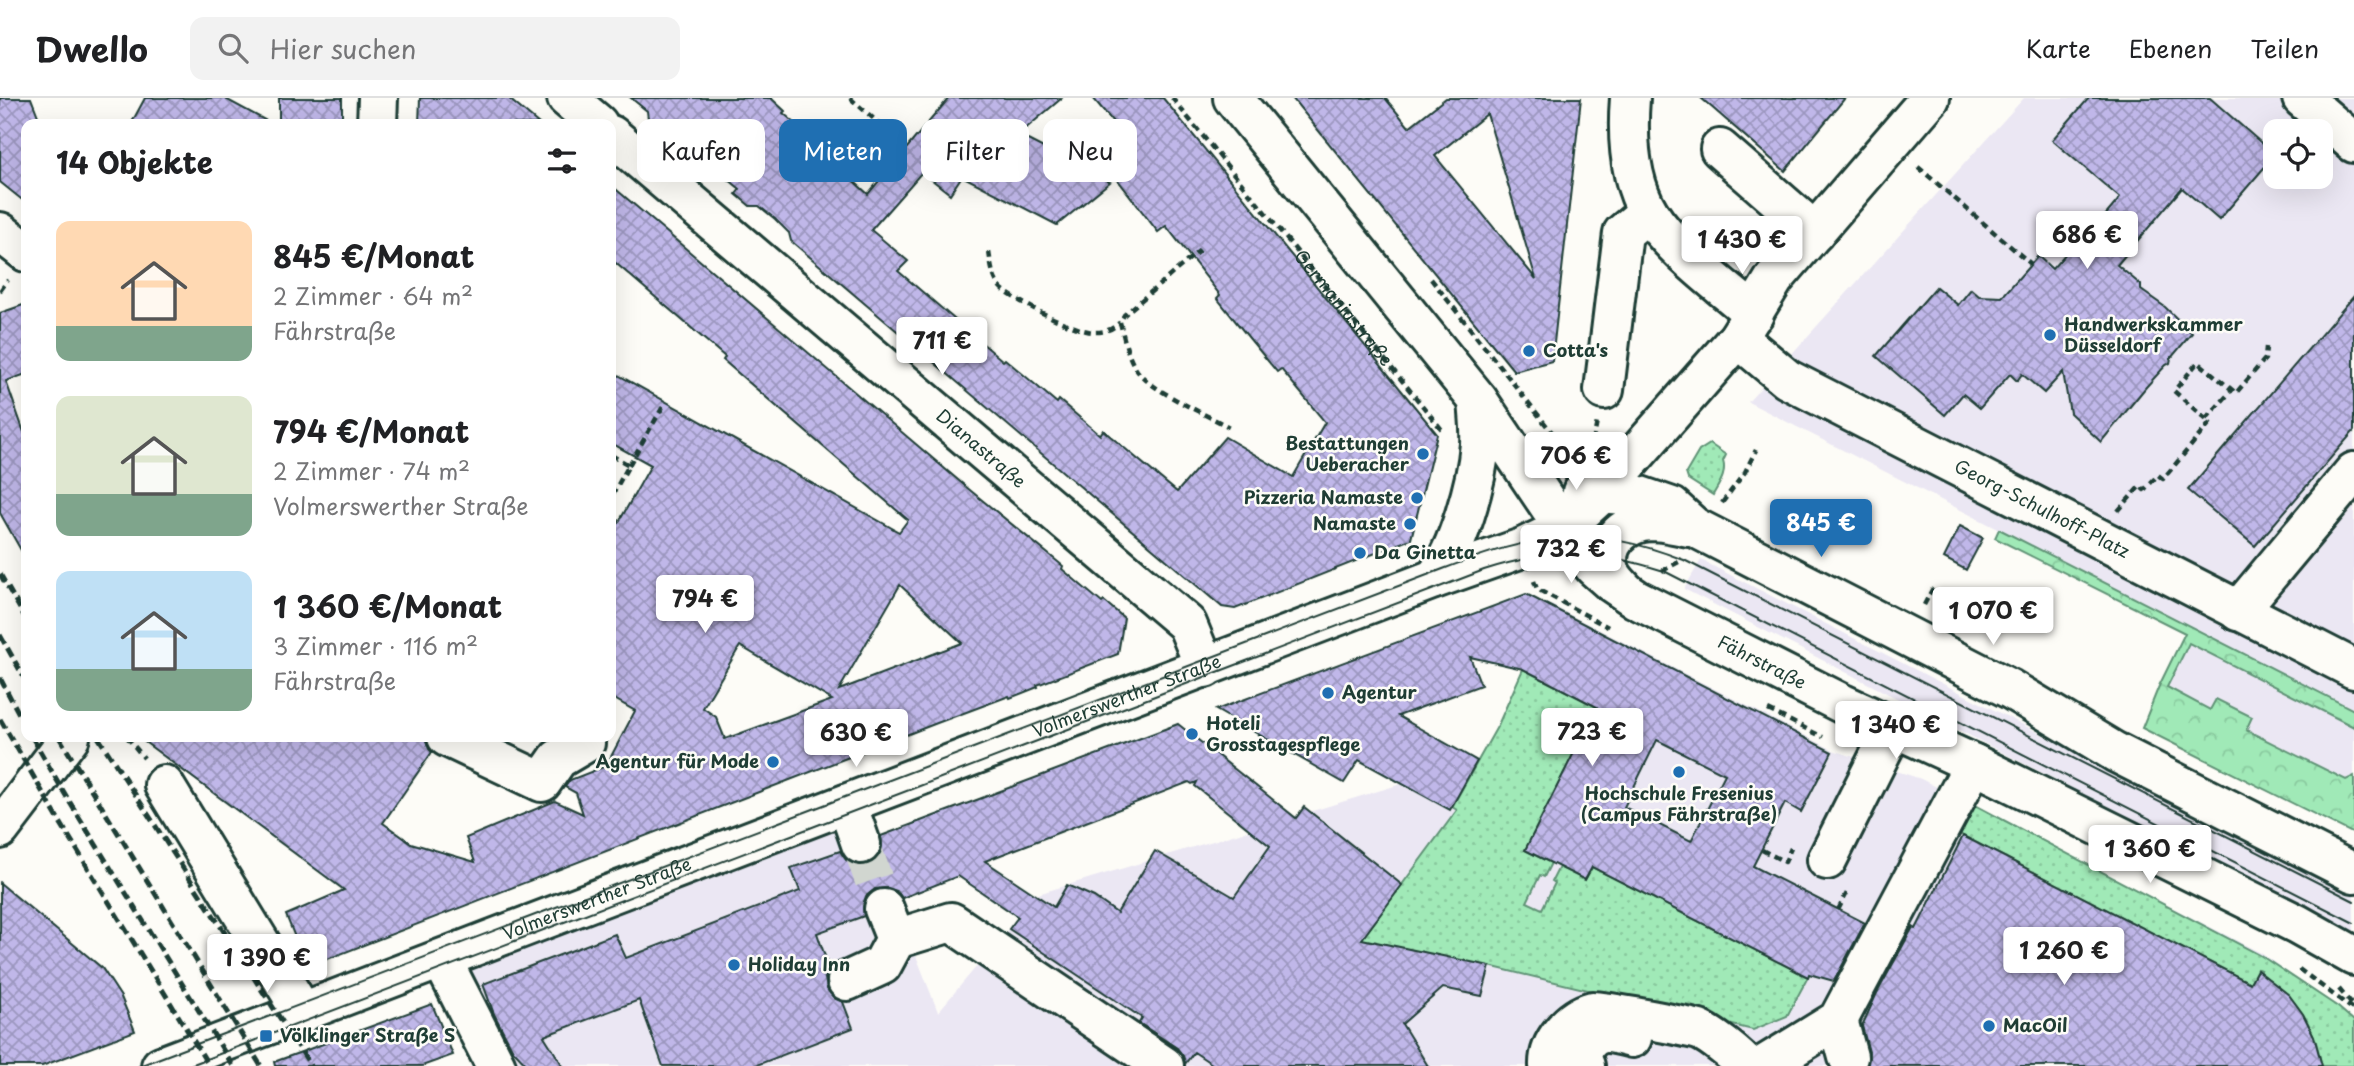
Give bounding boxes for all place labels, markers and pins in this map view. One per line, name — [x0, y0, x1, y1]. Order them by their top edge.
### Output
pin: 686 € — [2038, 212, 2136, 271]
pin: 1 430 € — [1677, 216, 1807, 276]
place label: Handwerkskammer Düsseldorf — [2064, 310, 2243, 358]
pin: 711 € — [893, 317, 991, 377]
marker: Handwerkskammer Düsseldorf — [2042, 327, 2058, 343]
place label: Cotta's — [1543, 336, 1609, 363]
marker: Cotta's — [1521, 343, 1537, 359]
place label: Bestattungen Ueberacher — [1285, 429, 1410, 477]
pin: 706 € — [1527, 432, 1625, 492]
marker: Bestattungen Ueberacher — [1415, 446, 1431, 462]
place label: Pizzeria Namaste — [1244, 483, 1403, 510]
marker: Pizzeria Namaste — [1409, 490, 1425, 506]
pin: 845 € — [1772, 500, 1870, 559]
place label: Namaste — [1313, 509, 1396, 536]
marker: Namaste — [1402, 516, 1418, 532]
pin: 732 € — [1522, 526, 1620, 585]
place label: Da Ginetta — [1374, 538, 1476, 565]
marker: Da Ginetta — [1352, 545, 1368, 561]
pin: 794 € — [656, 575, 754, 635]
pin: 1 070 € — [1928, 588, 2058, 647]
place label: Agentur — [1342, 678, 1417, 705]
marker: Agentur — [1320, 685, 1336, 701]
pin: 1 340 € — [1831, 702, 1961, 761]
pin: 723 € — [1543, 708, 1641, 768]
place label: Hoteli Grosstagespflege — [1206, 709, 1361, 757]
pin: 630 € — [807, 710, 905, 769]
marker: Hoteli Grosstagespflege — [1184, 726, 1200, 742]
place label: Agentur für Mode — [596, 747, 759, 774]
marker: Agentur für Mode — [765, 754, 781, 770]
marker: Hochschule Fresenius (Campus Fährstraße) — [1671, 764, 1687, 780]
place label: Hochschule Fresenius (Campus Fährstraße) — [1581, 779, 1777, 827]
pin: 1 360 € — [2085, 826, 2215, 885]
pin: 1 260 € — [1999, 928, 2129, 987]
pin: 1 390 € — [202, 934, 332, 994]
place label: Holiday Inn — [748, 950, 850, 977]
marker: Holiday Inn — [726, 957, 742, 973]
place label: MacOil — [2003, 1011, 2068, 1038]
marker: MacOil — [1981, 1018, 1997, 1034]
place label: Völklinger Straße S — [280, 1021, 455, 1048]
marker: Völklinger Straße S — [258, 1028, 274, 1044]

